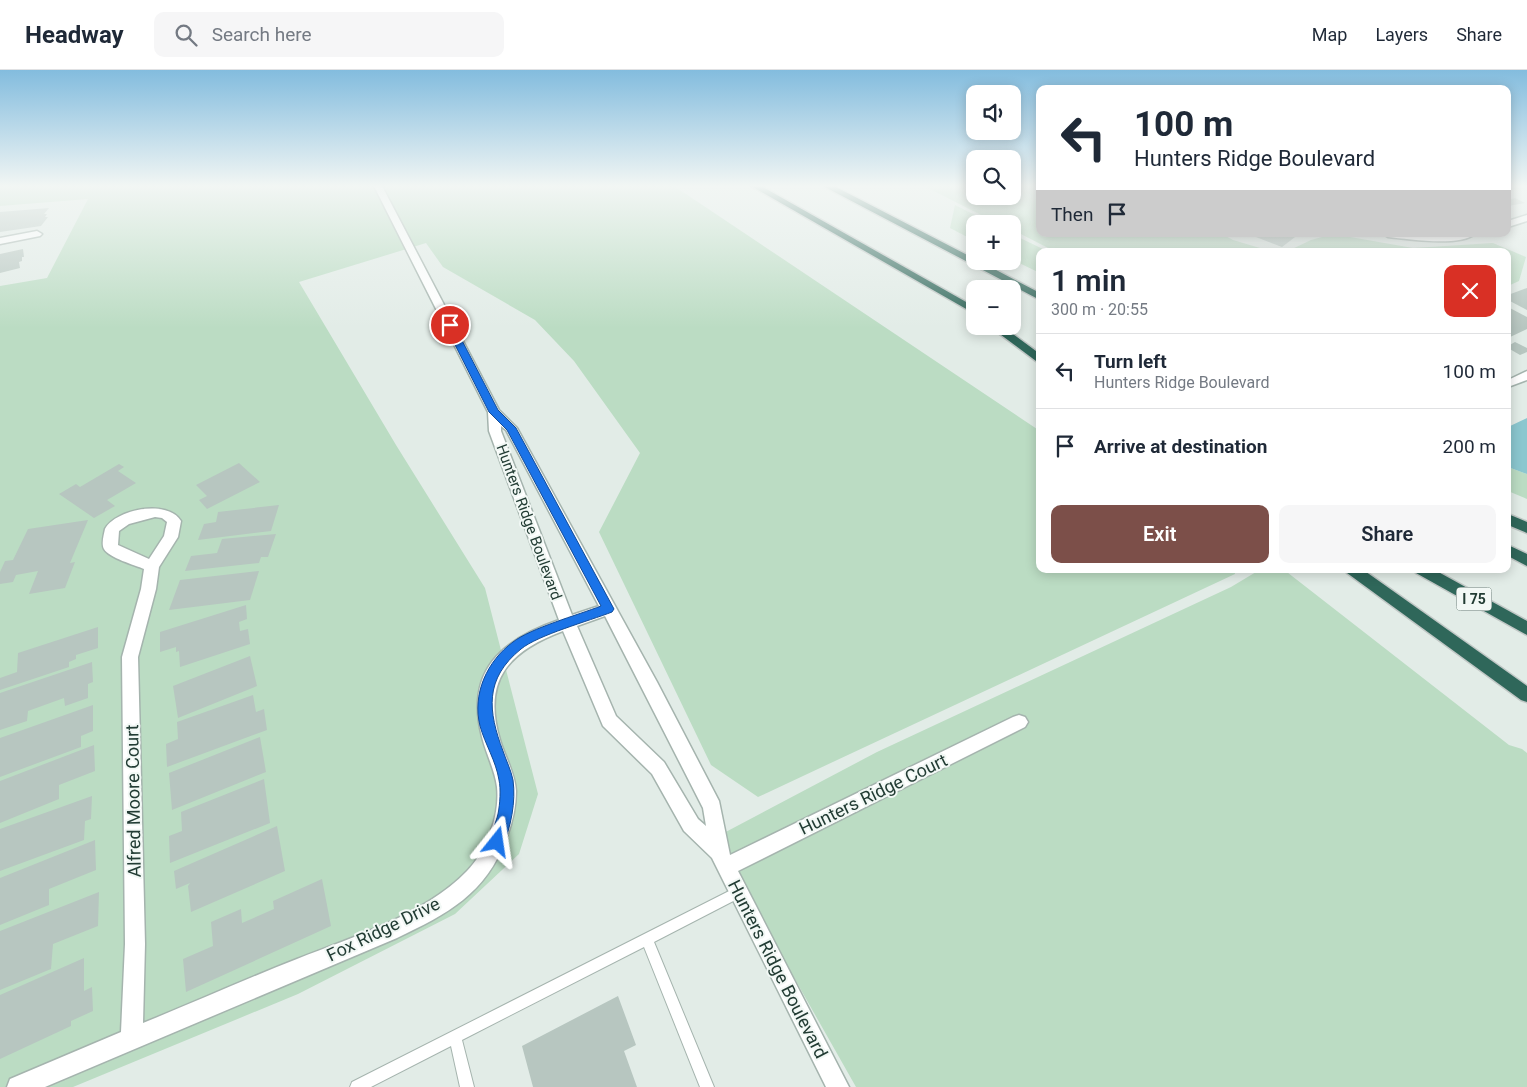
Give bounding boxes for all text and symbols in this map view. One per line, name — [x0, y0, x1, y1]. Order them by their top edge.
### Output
search box — [154, 12, 504, 57]
text: Headway — [25, 21, 124, 49]
icon: search — [172, 21, 200, 49]
text: Search here — [212, 23, 312, 46]
text: Map — [1312, 24, 1347, 45]
text: Layers — [1375, 24, 1428, 45]
text: Share — [1456, 24, 1502, 45]
map controls — [966, 85, 1021, 335]
button: sound — [966, 85, 1021, 140]
text: 100 m — [1134, 104, 1233, 145]
icon: left — [1051, 105, 1116, 170]
text: Hunters Ridge Boulevard — [1134, 146, 1375, 171]
button: search — [966, 150, 1021, 205]
icon: arrive — [1103, 200, 1131, 228]
text: Then — [1051, 203, 1093, 226]
button: + — [966, 215, 1021, 270]
text: 1 min — [1051, 263, 1126, 298]
button: close — [1444, 265, 1496, 317]
button: − — [966, 280, 1021, 335]
text: 300 m · 20:55 — [1051, 300, 1148, 319]
pin — [429, 304, 471, 346]
icon: arrive — [436, 311, 464, 339]
text: Turn left — [1094, 350, 1167, 373]
icon: left — [1051, 357, 1079, 385]
text: 100 m — [1443, 360, 1496, 383]
text: Hunters Ridge Boulevard — [1094, 373, 1269, 392]
icon: arrive — [1051, 432, 1079, 460]
text: Arrive at destination — [1094, 435, 1267, 458]
text: 200 m — [1443, 435, 1496, 458]
street label: Hunters Ridge Boulevard — [492, 442, 566, 602]
button: Exit — [1051, 505, 1269, 563]
button: Share — [1279, 505, 1496, 563]
road number: I 75 — [1456, 588, 1492, 610]
street label: Alfred Moore Court — [121, 724, 145, 878]
street label: Hunters Ridge Court — [796, 749, 951, 839]
position arrow — [470, 815, 522, 867]
street label: Hunters Ridge Boulevard — [724, 876, 832, 1062]
street label: Fox Ridge Drive — [323, 893, 443, 965]

